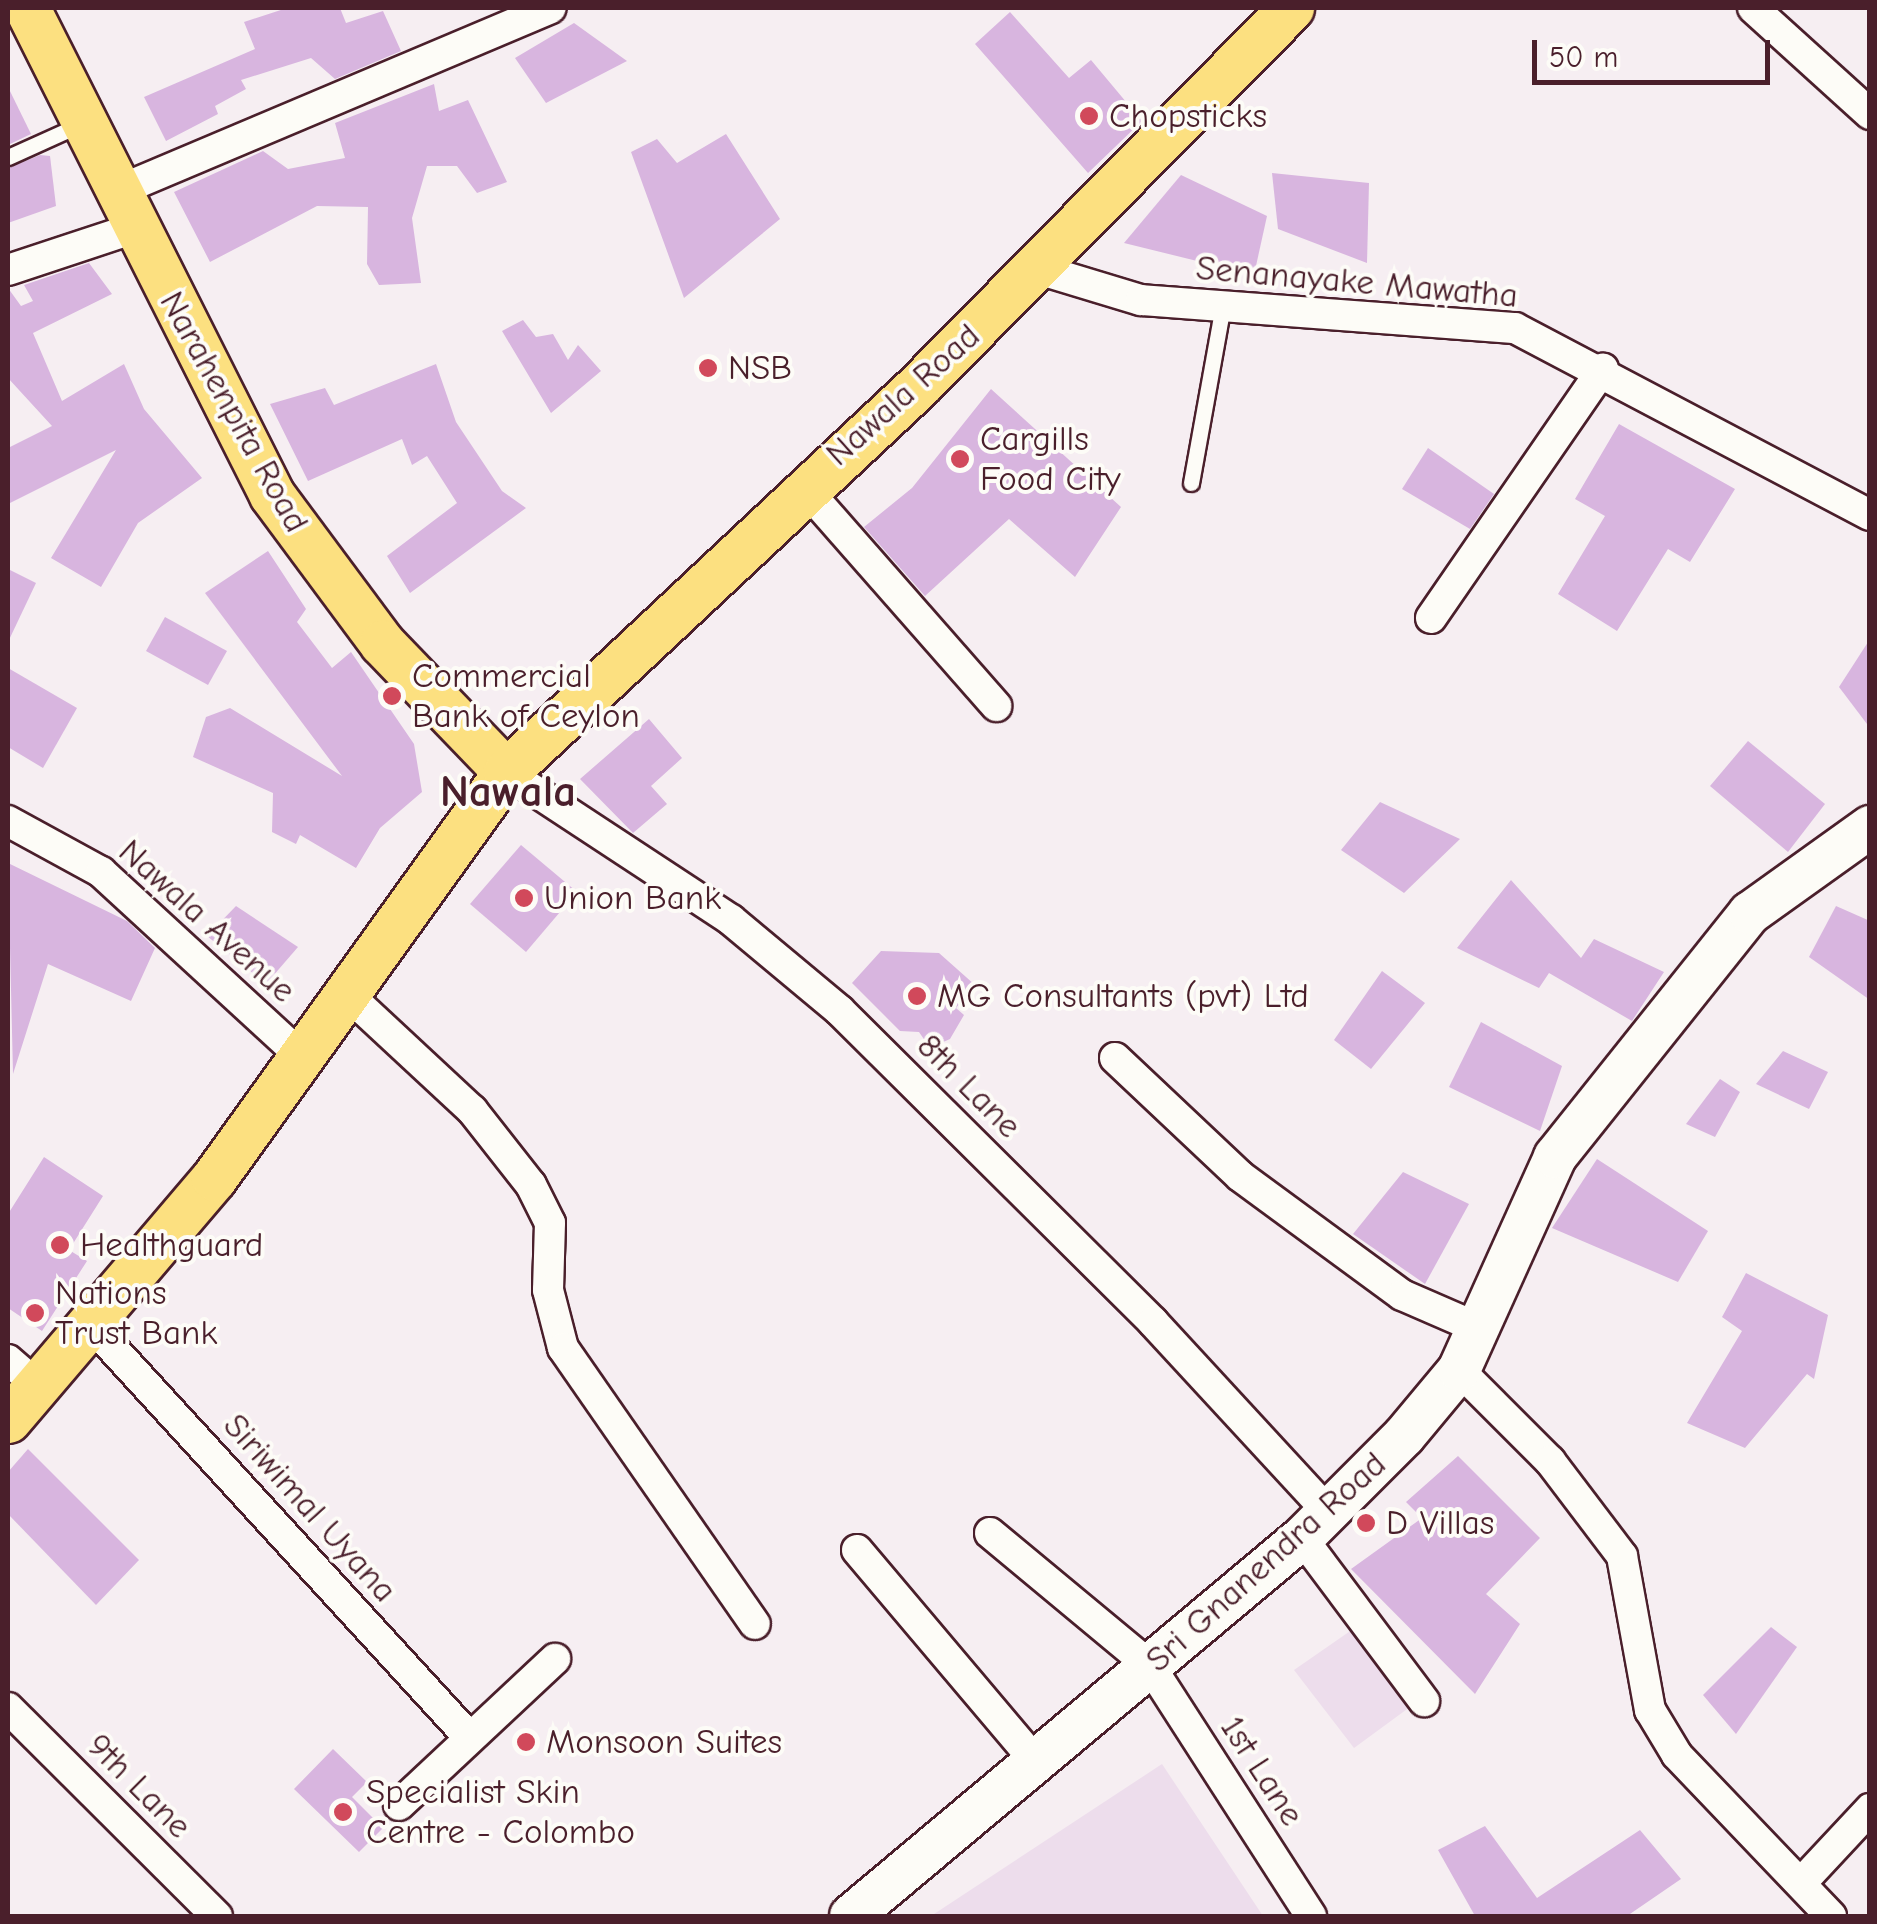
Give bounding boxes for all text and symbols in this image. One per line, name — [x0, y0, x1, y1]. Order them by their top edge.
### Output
scale bar — [1537, 20, 1774, 82]
text: 50 m — [1549, 40, 1618, 75]
place label: Chopsticks — [1109, 95, 1267, 137]
marker: Chopsticks — [1078, 105, 1100, 127]
street label: Senanayake Mawatha — [1194, 247, 1520, 317]
street label: Narahenpita Road — [150, 284, 318, 540]
street label: Nawala Road — [817, 315, 989, 475]
place label: NSB — [728, 347, 792, 389]
marker: NSB — [697, 357, 719, 379]
place label: Cargills Food City — [980, 418, 1121, 500]
marker: Cargills Food City — [949, 448, 971, 470]
place label: Commercial Bank of Ceylon — [412, 655, 640, 737]
marker: Commercial Bank of Ceylon — [381, 685, 403, 707]
district label: Nawala — [440, 765, 576, 819]
street label: Nawala Avenue — [110, 831, 304, 1011]
place label: Union Bank — [544, 877, 721, 919]
marker: Union Bank — [513, 887, 535, 909]
place label: MG Consultants (pvt) Ltd — [937, 975, 1309, 1017]
marker: MG Consultants (pvt) Ltd — [906, 985, 928, 1007]
street label: 8th Lane — [908, 1025, 1030, 1147]
place label: Healthguard — [80, 1224, 263, 1266]
marker: Healthguard — [49, 1234, 71, 1256]
place label: Nations Trust Bank — [55, 1272, 217, 1354]
marker: Nations Trust Bank — [24, 1302, 46, 1324]
street label: Siriwimal Uyana — [214, 1405, 406, 1611]
street label: Sri Gnanendra Road — [1137, 1443, 1395, 1681]
place label: D Villas — [1386, 1502, 1494, 1544]
marker: D Villas — [1355, 1512, 1377, 1534]
street label: 1st Lane — [1211, 1708, 1313, 1834]
place label: Monsoon Suites — [546, 1721, 782, 1763]
street label: 9th Lane — [78, 1725, 200, 1847]
marker: Monsoon Suites — [515, 1731, 537, 1753]
place label: Specialist Skin Centre - Colombo — [366, 1771, 635, 1853]
marker: Specialist Skin Centre - Colombo — [330, 1799, 356, 1825]

